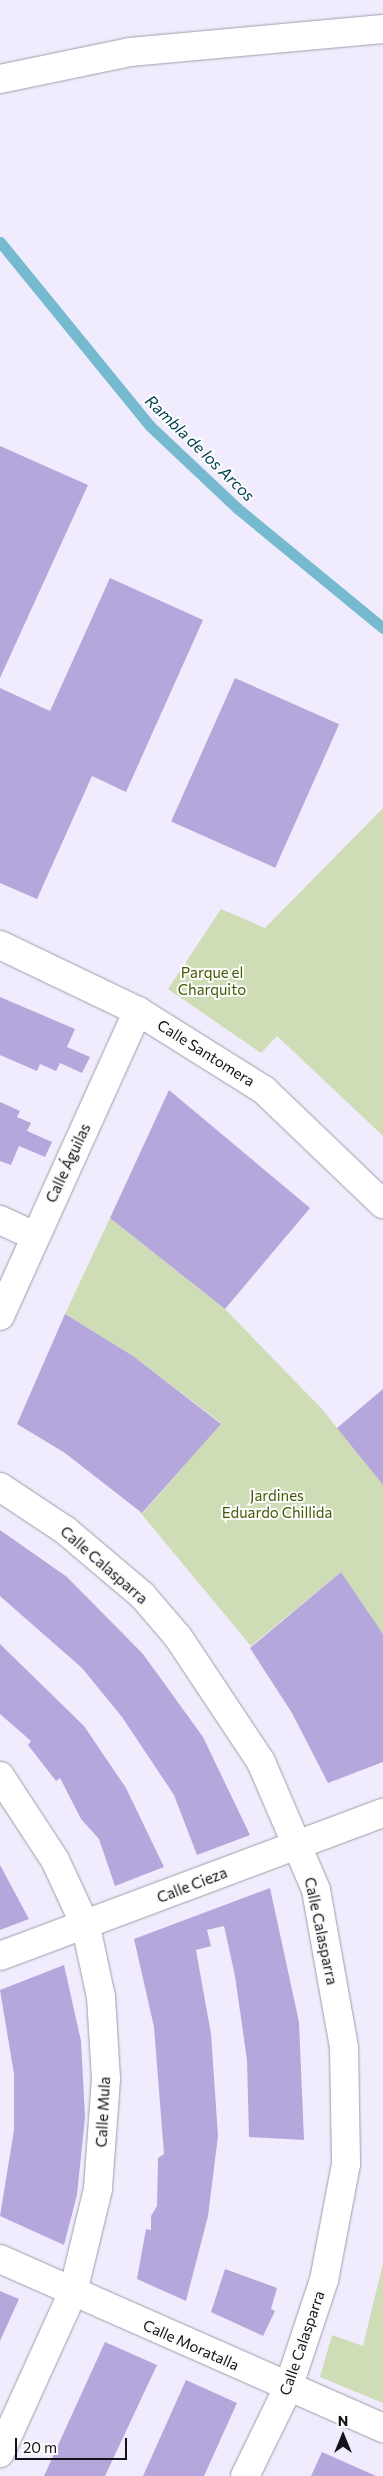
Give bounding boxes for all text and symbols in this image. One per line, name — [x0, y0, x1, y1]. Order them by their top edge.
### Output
water label: Rambla de los Arcos — [141, 391, 259, 505]
park label: Parque el Charquito — [178, 963, 246, 998]
street label: Calle Santomera — [154, 1016, 258, 1090]
street label: Calle Águilas — [42, 1121, 94, 1205]
park label: Jardines Eduardo Chillida — [222, 1486, 332, 1521]
street label: Calle Calasparra — [57, 1522, 151, 1608]
street label: Calle Cieza — [154, 1863, 230, 1907]
street label: Calle Calasparra — [301, 1876, 341, 1986]
street label: Calle Mula — [92, 2076, 114, 2148]
street label: Calle Calasparra — [276, 2288, 328, 2398]
street label: Calle Moratalla — [140, 2316, 242, 2374]
north arrow — [318, 2411, 368, 2461]
text: N — [338, 2412, 348, 2429]
scale bar — [18, 2428, 130, 2460]
text: 20 m — [23, 2438, 57, 2456]

